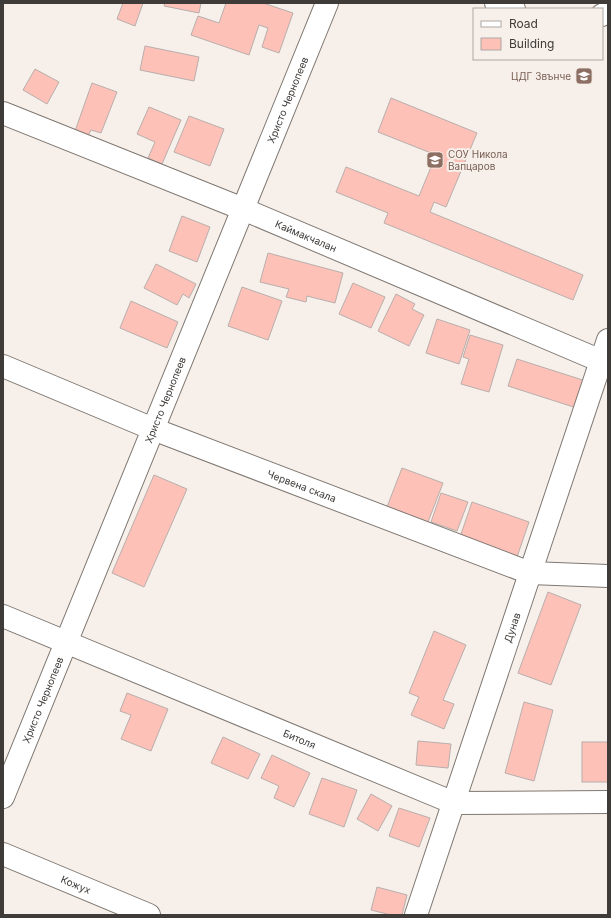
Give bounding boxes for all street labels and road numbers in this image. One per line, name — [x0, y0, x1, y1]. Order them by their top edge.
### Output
street label: Христо Чернопеев — [265, 55, 311, 145]
street label: Каймакчалан — [273, 217, 339, 254]
street label: Христо Чернопеев — [142, 355, 188, 445]
street label: Червена скала — [266, 467, 338, 504]
street label: Дунав — [501, 611, 523, 644]
street label: Христо Чернопеев — [20, 655, 66, 745]
street label: Битоля — [281, 727, 318, 751]
street label: Кожух — [59, 873, 93, 896]

